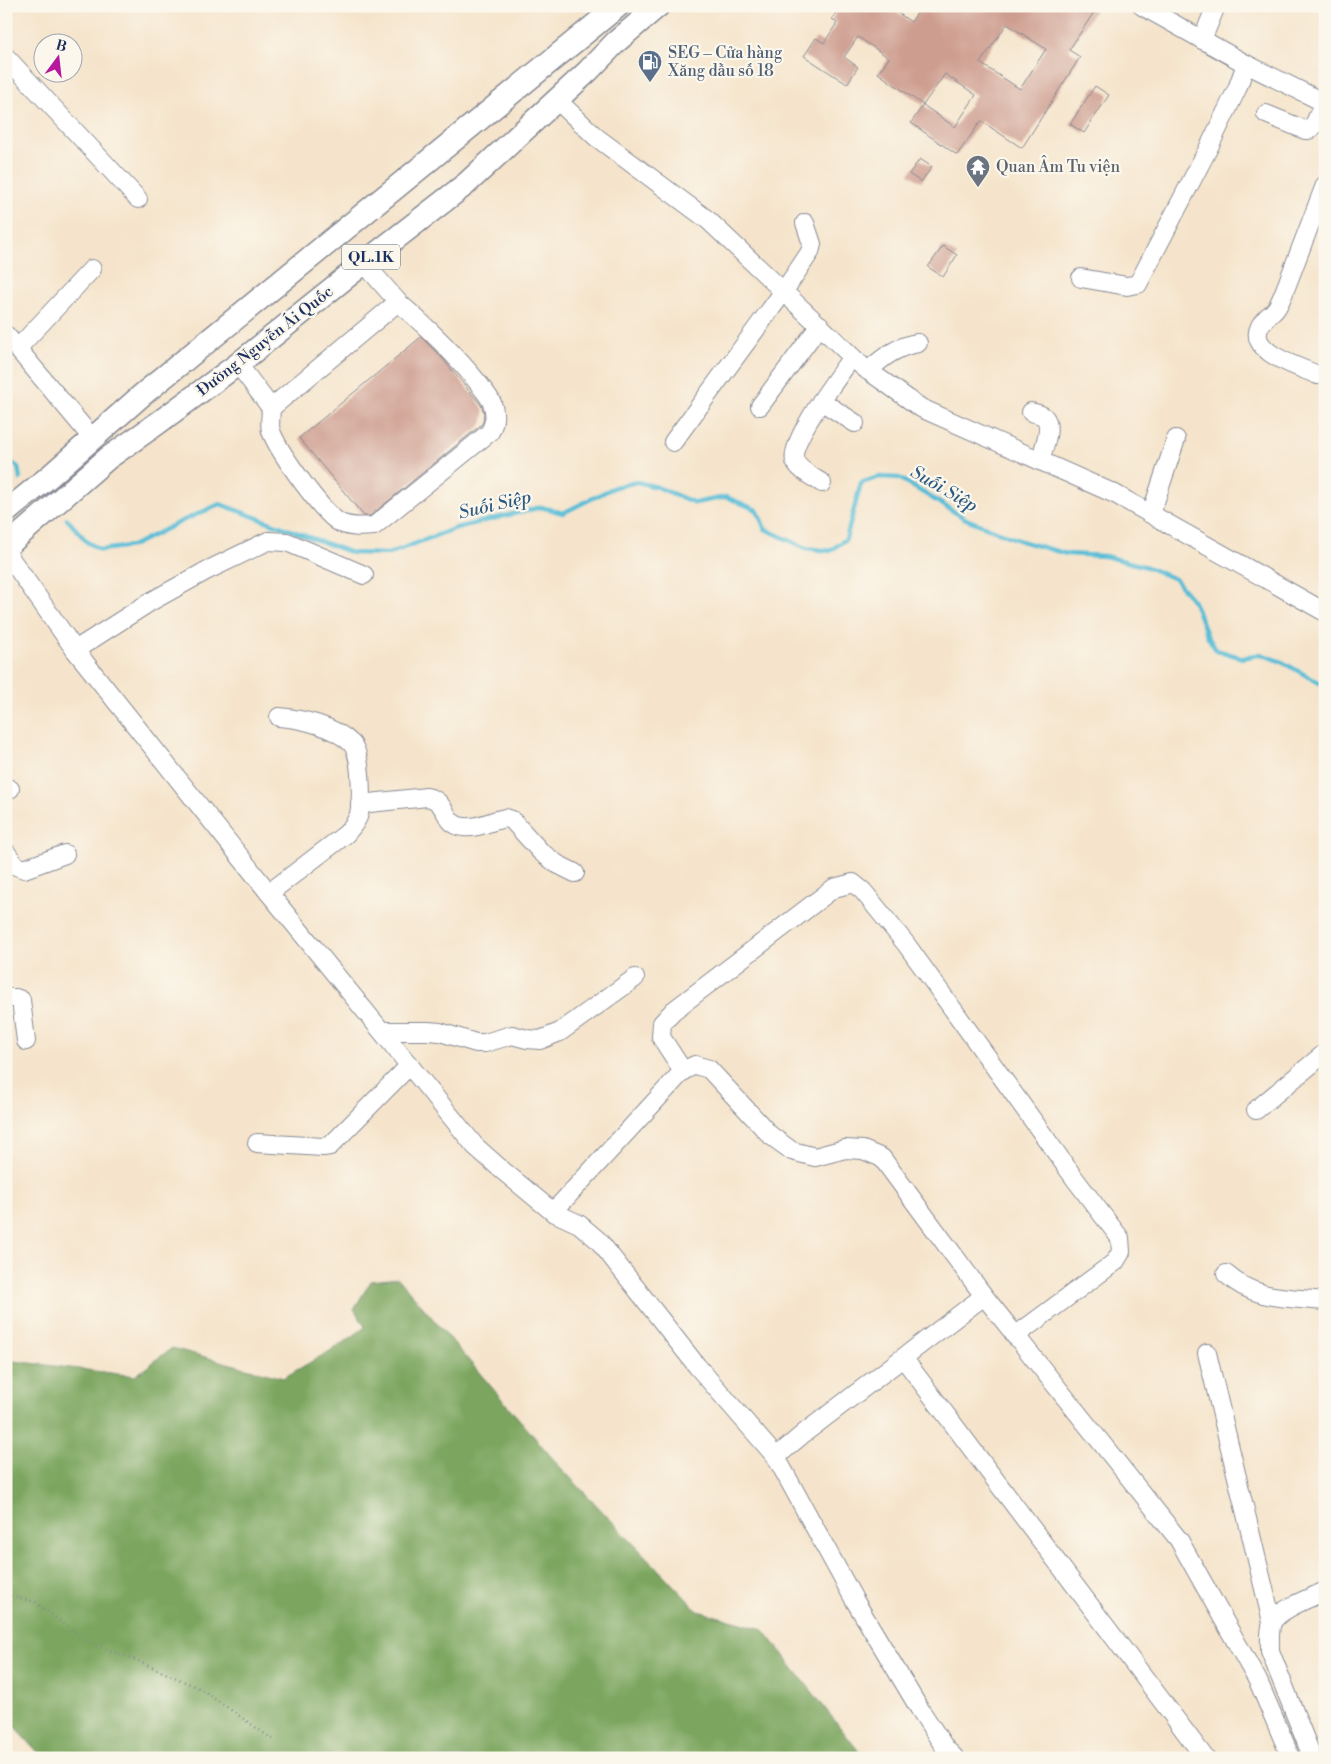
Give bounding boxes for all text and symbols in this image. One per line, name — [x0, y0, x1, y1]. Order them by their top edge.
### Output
north arrow — [32, 32, 82, 82]
text: B — [54, 36, 69, 56]
place label: SEG – Cửa hàng Xăng dầu số 18 — [667, 43, 783, 81]
fuel station icon: SEG – Cửa hàng Xăng dầu số 18 — [637, 49, 663, 83]
temple icon: Quan Âm Tu viện — [965, 154, 991, 188]
place label: Quan Âm Tu viện — [996, 155, 1121, 177]
road number: QL.1K — [342, 244, 400, 270]
street label: Đường Nguyễn Ái Quốc — [192, 280, 337, 400]
water label: Suối Siệp — [906, 460, 982, 518]
water label: Suối Siệp — [456, 485, 534, 525]

